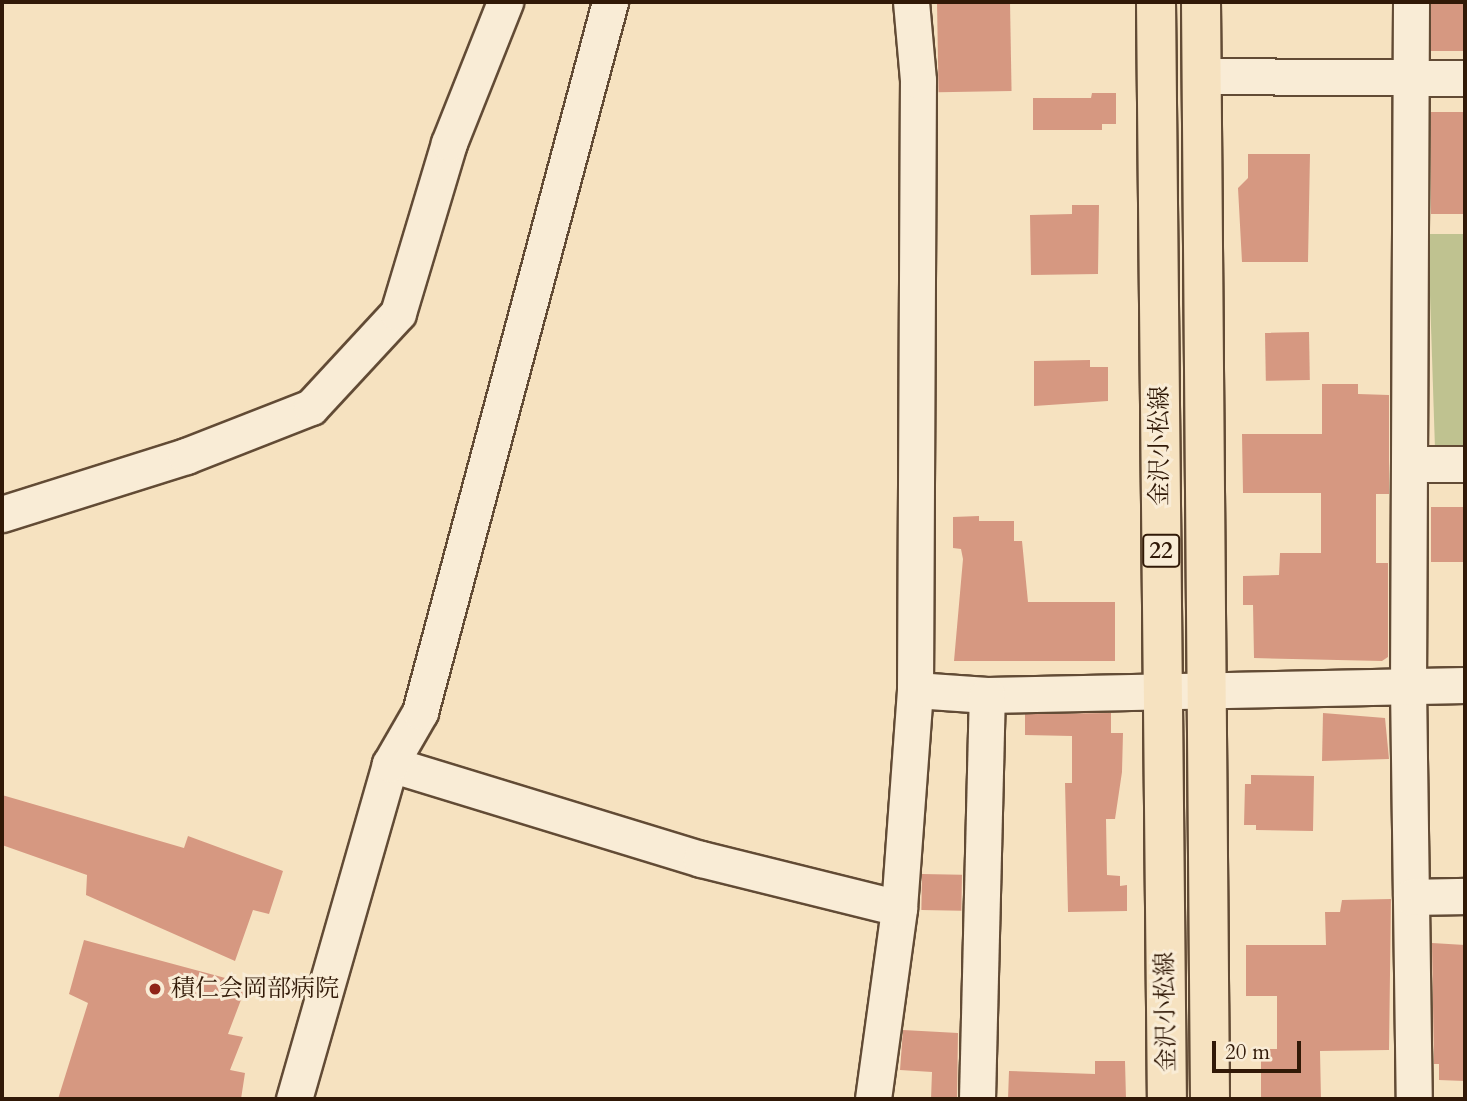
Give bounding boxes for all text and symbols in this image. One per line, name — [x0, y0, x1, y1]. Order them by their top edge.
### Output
street label: 金沢小松線 — [1146, 386, 1174, 506]
road number: 22 — [1142, 531, 1180, 570]
street label: 金沢小松線 — [1151, 952, 1181, 1072]
place label: 積仁会岡部病院 — [171, 975, 339, 1003]
marker: 積仁会岡部病院 — [145, 979, 165, 999]
scale bar — [1215, 1028, 1304, 1072]
text: 20 m — [1225, 1038, 1270, 1067]

